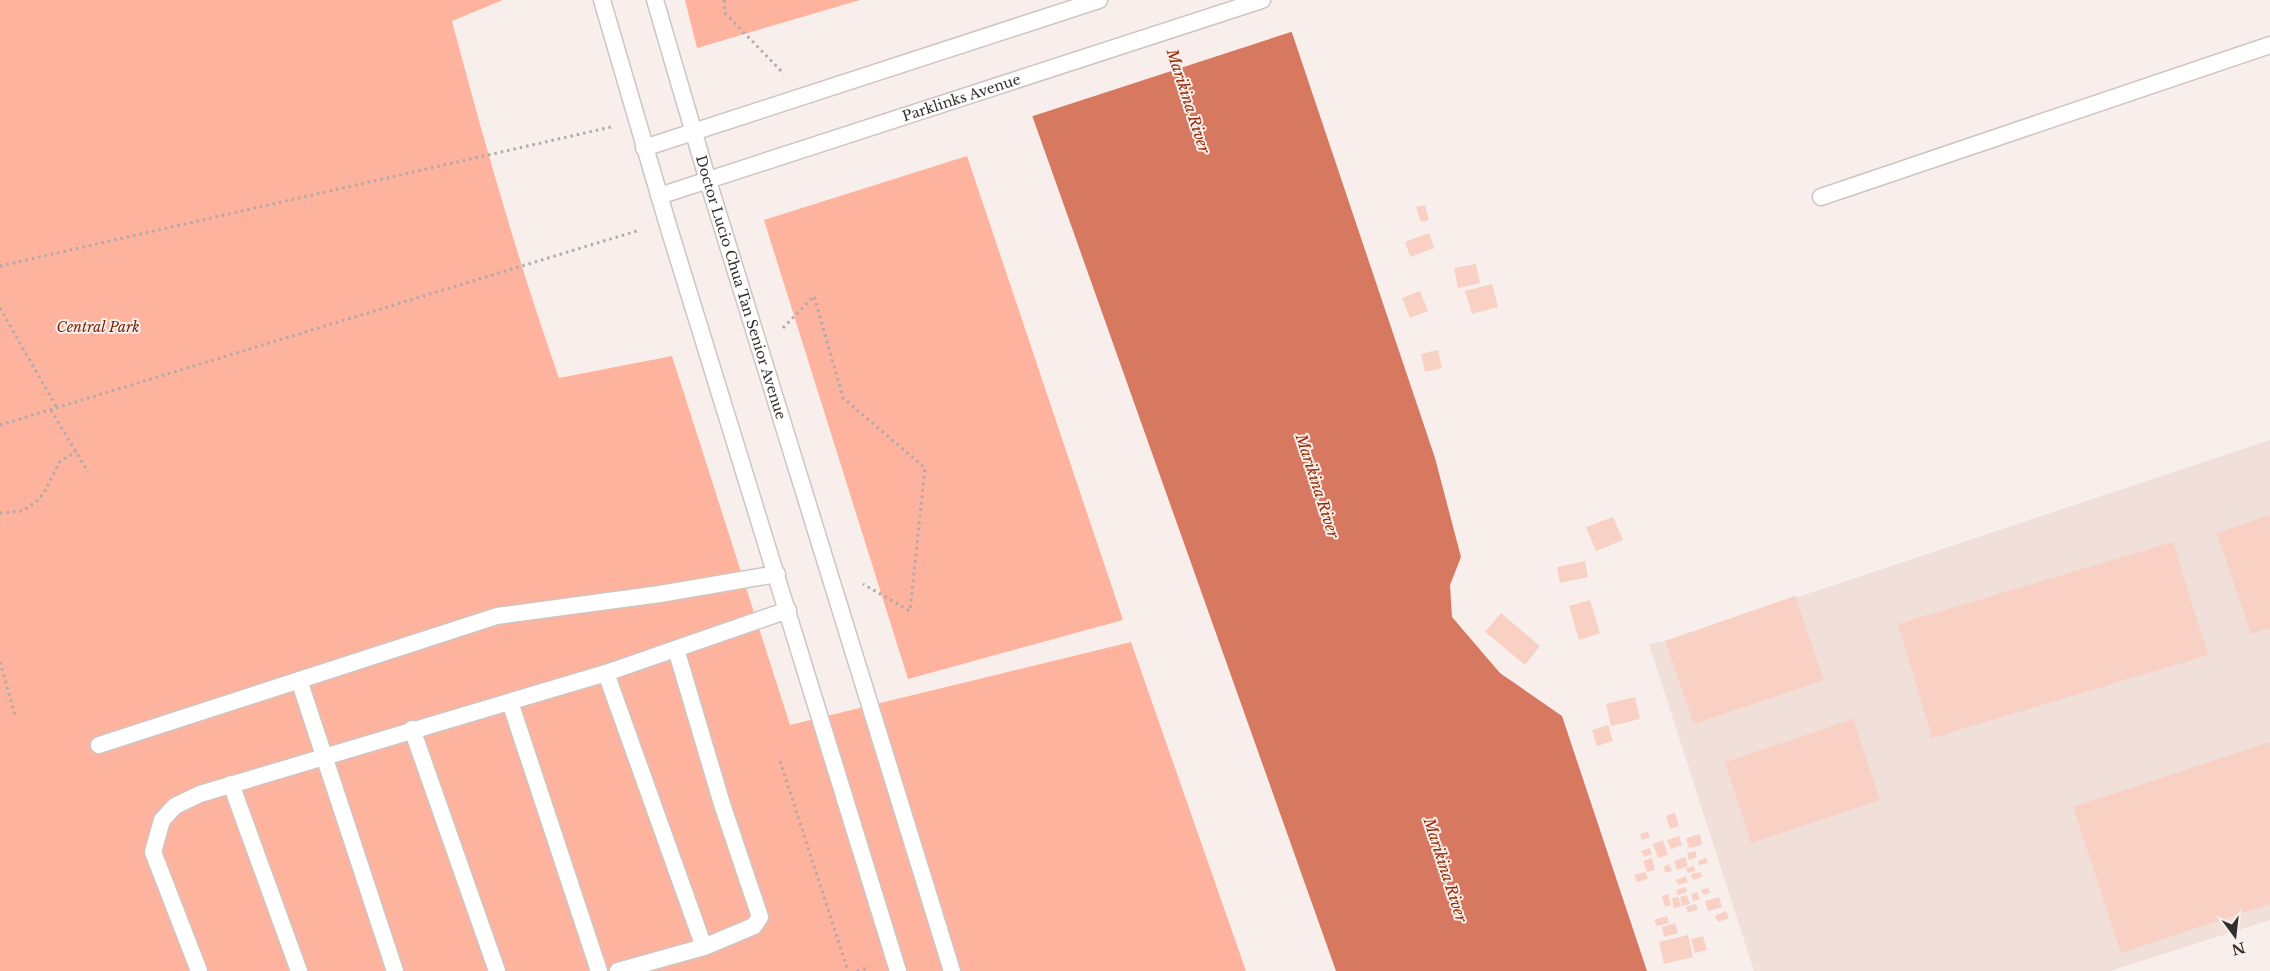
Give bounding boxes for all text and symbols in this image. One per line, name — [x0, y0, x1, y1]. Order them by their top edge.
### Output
water label: Marikina River — [1162, 45, 1215, 156]
street label: Parklinks Avenue — [900, 70, 1023, 125]
street label: Doctor Lucio Chua Tan Senior Avenue — [692, 153, 790, 422]
park label: Central Park — [57, 318, 139, 336]
water label: Marikina River — [1291, 430, 1344, 541]
water label: Marikina River — [1419, 814, 1472, 925]
north arrow — [2210, 911, 2260, 961]
text: N — [2230, 938, 2247, 959]

